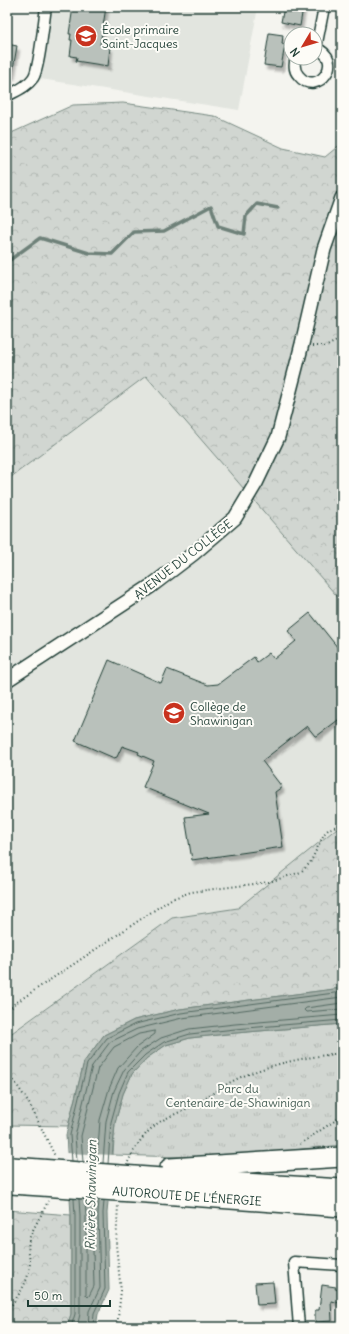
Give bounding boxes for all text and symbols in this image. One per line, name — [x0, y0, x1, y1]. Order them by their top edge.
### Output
place label: École primaire Saint-Jacques — [102, 22, 179, 51]
school or university icon: École primaire Saint-Jacques — [73, 23, 99, 49]
north arrow — [283, 26, 323, 66]
text: N — [287, 45, 303, 59]
street label: AVENUE DU COLLÈGE — [131, 516, 235, 602]
place label: Collège de Shawinigan — [190, 699, 253, 728]
school or university icon: Collège de Shawinigan — [161, 700, 187, 726]
park label: Parc du Centenaire-de-Shawinigan — [166, 1081, 310, 1110]
water label: Rivière Shawinigan — [82, 1139, 100, 1250]
street label: AUTOROUTE DE L'ÉNERGIE — [112, 1183, 262, 1209]
scale bar — [28, 1282, 110, 1308]
text: 50 m — [34, 1288, 63, 1303]

